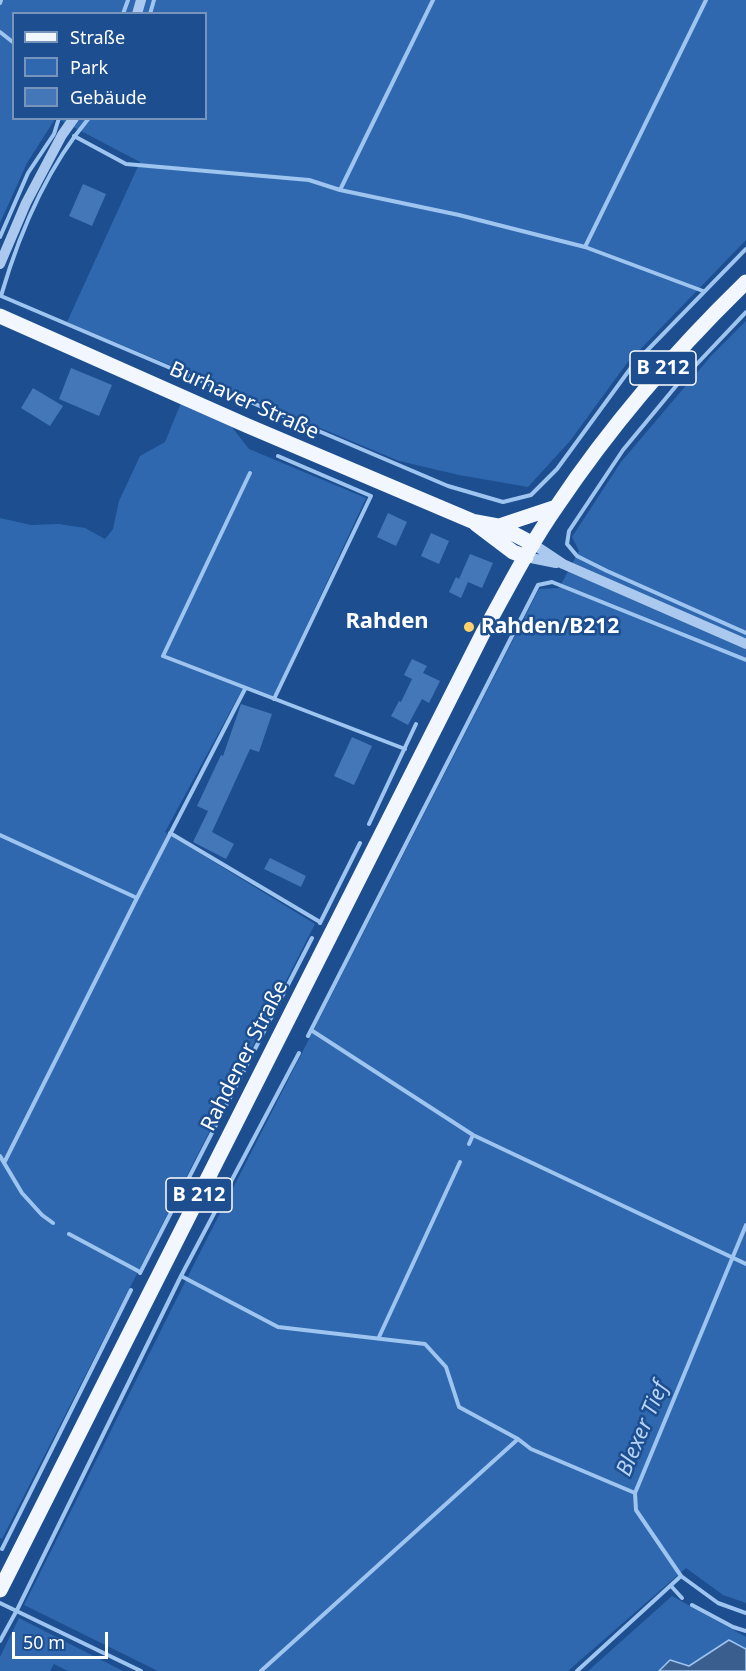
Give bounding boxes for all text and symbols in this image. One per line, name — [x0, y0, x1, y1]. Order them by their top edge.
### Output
legend — [12, 12, 207, 120]
text: Straße — [70, 25, 125, 49]
text: Park — [70, 55, 108, 79]
text: Gebäude — [70, 85, 147, 109]
road number: B 212 — [630, 351, 696, 385]
street label: Burhaver Straße — [165, 357, 323, 445]
district label: Rahden — [345, 609, 429, 635]
place label: Rahden/B212 — [481, 614, 619, 640]
marker: Rahden/B212 — [462, 620, 476, 634]
street label: Rahdener Straße — [196, 976, 294, 1136]
road number: B 212 — [166, 1178, 232, 1212]
water label: Blexer Tief — [611, 1378, 675, 1480]
scale bar — [15, 1620, 111, 1658]
text: 50 m — [23, 1630, 65, 1654]

